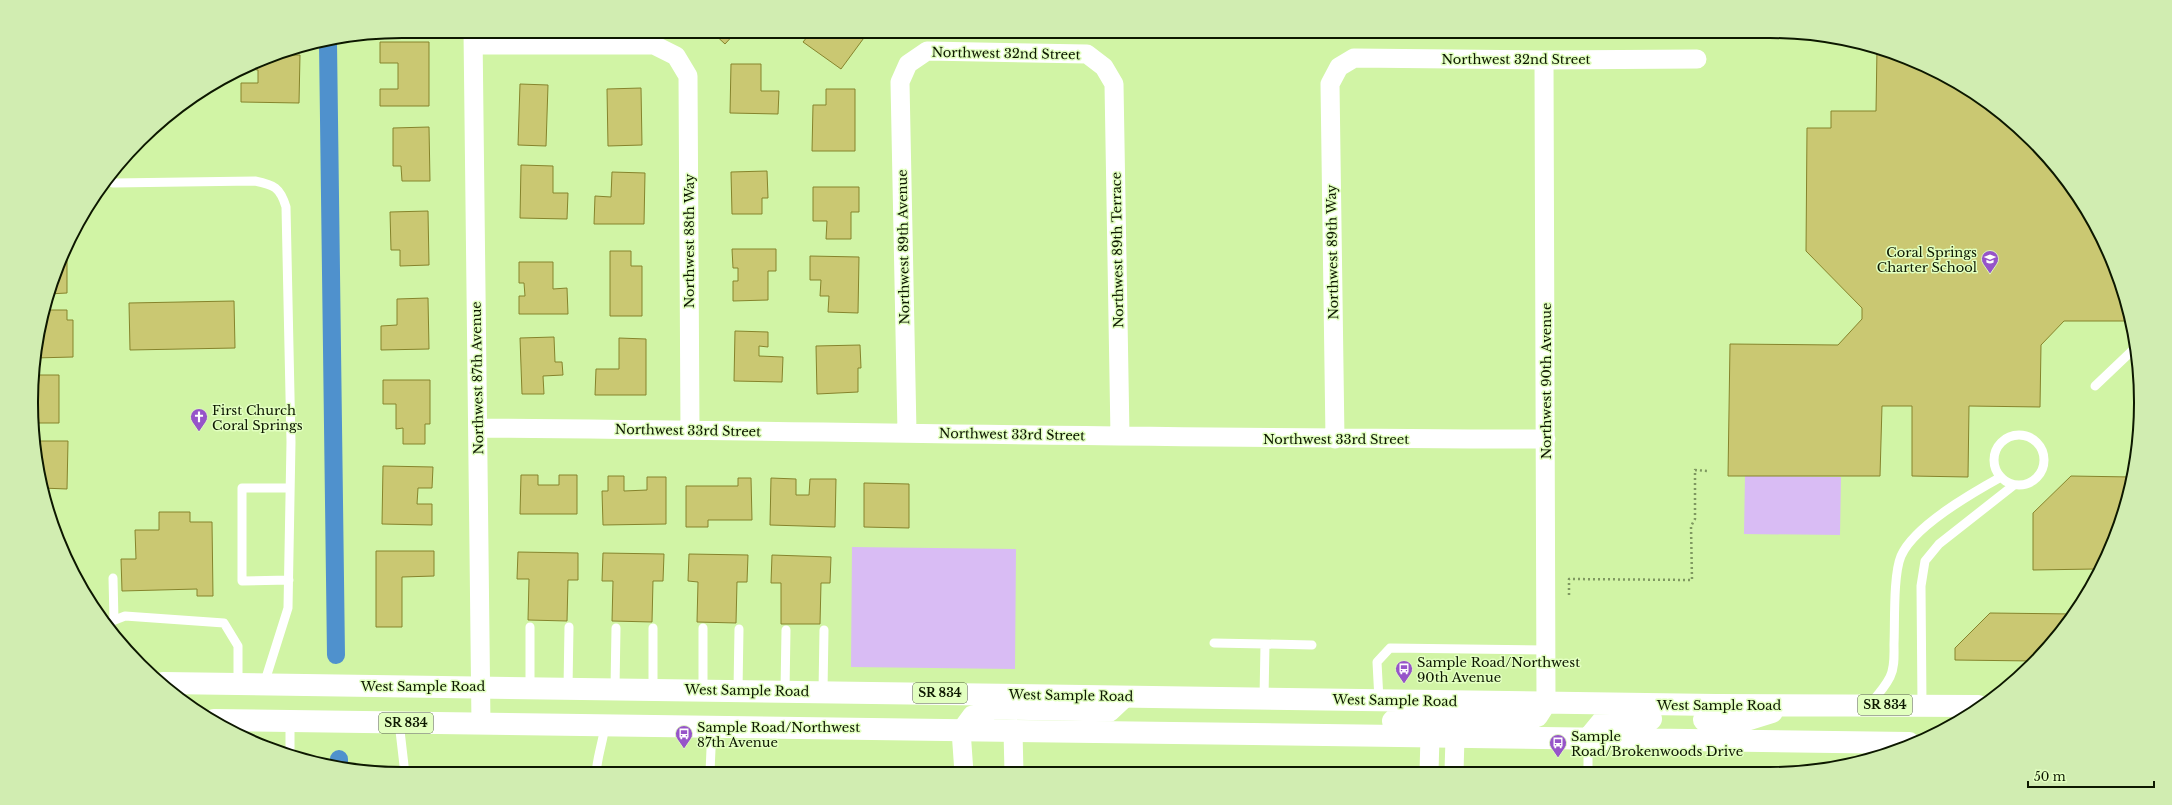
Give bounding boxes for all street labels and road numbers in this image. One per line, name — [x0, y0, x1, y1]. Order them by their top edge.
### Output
street label: Northwest 32nd Street — [931, 44, 1081, 63]
street label: Northwest 32nd Street — [1441, 51, 1591, 68]
street label: Northwest 89th Avenue — [894, 169, 913, 325]
street label: Northwest 89th Terrace — [1108, 172, 1127, 328]
street label: Northwest 88th Way — [681, 173, 698, 308]
street label: Northwest 89th Way — [1323, 184, 1342, 320]
street label: Northwest 87th Avenue — [468, 301, 487, 455]
street label: Northwest 90th Avenue — [1538, 303, 1555, 459]
street label: Northwest 33rd Street — [615, 421, 761, 440]
street label: Northwest 33rd Street — [939, 425, 1085, 444]
street label: Northwest 33rd Street — [1263, 431, 1409, 448]
street label: West Sample Road — [360, 678, 486, 695]
street label: West Sample Road — [684, 681, 810, 700]
road number: SR 834 — [913, 683, 967, 703]
street label: West Sample Road — [1008, 686, 1134, 705]
street label: West Sample Road — [1332, 691, 1458, 710]
road number: SR 834 — [1858, 695, 1912, 715]
street label: West Sample Road — [1656, 697, 1782, 714]
road number: SR 834 — [379, 713, 433, 733]

